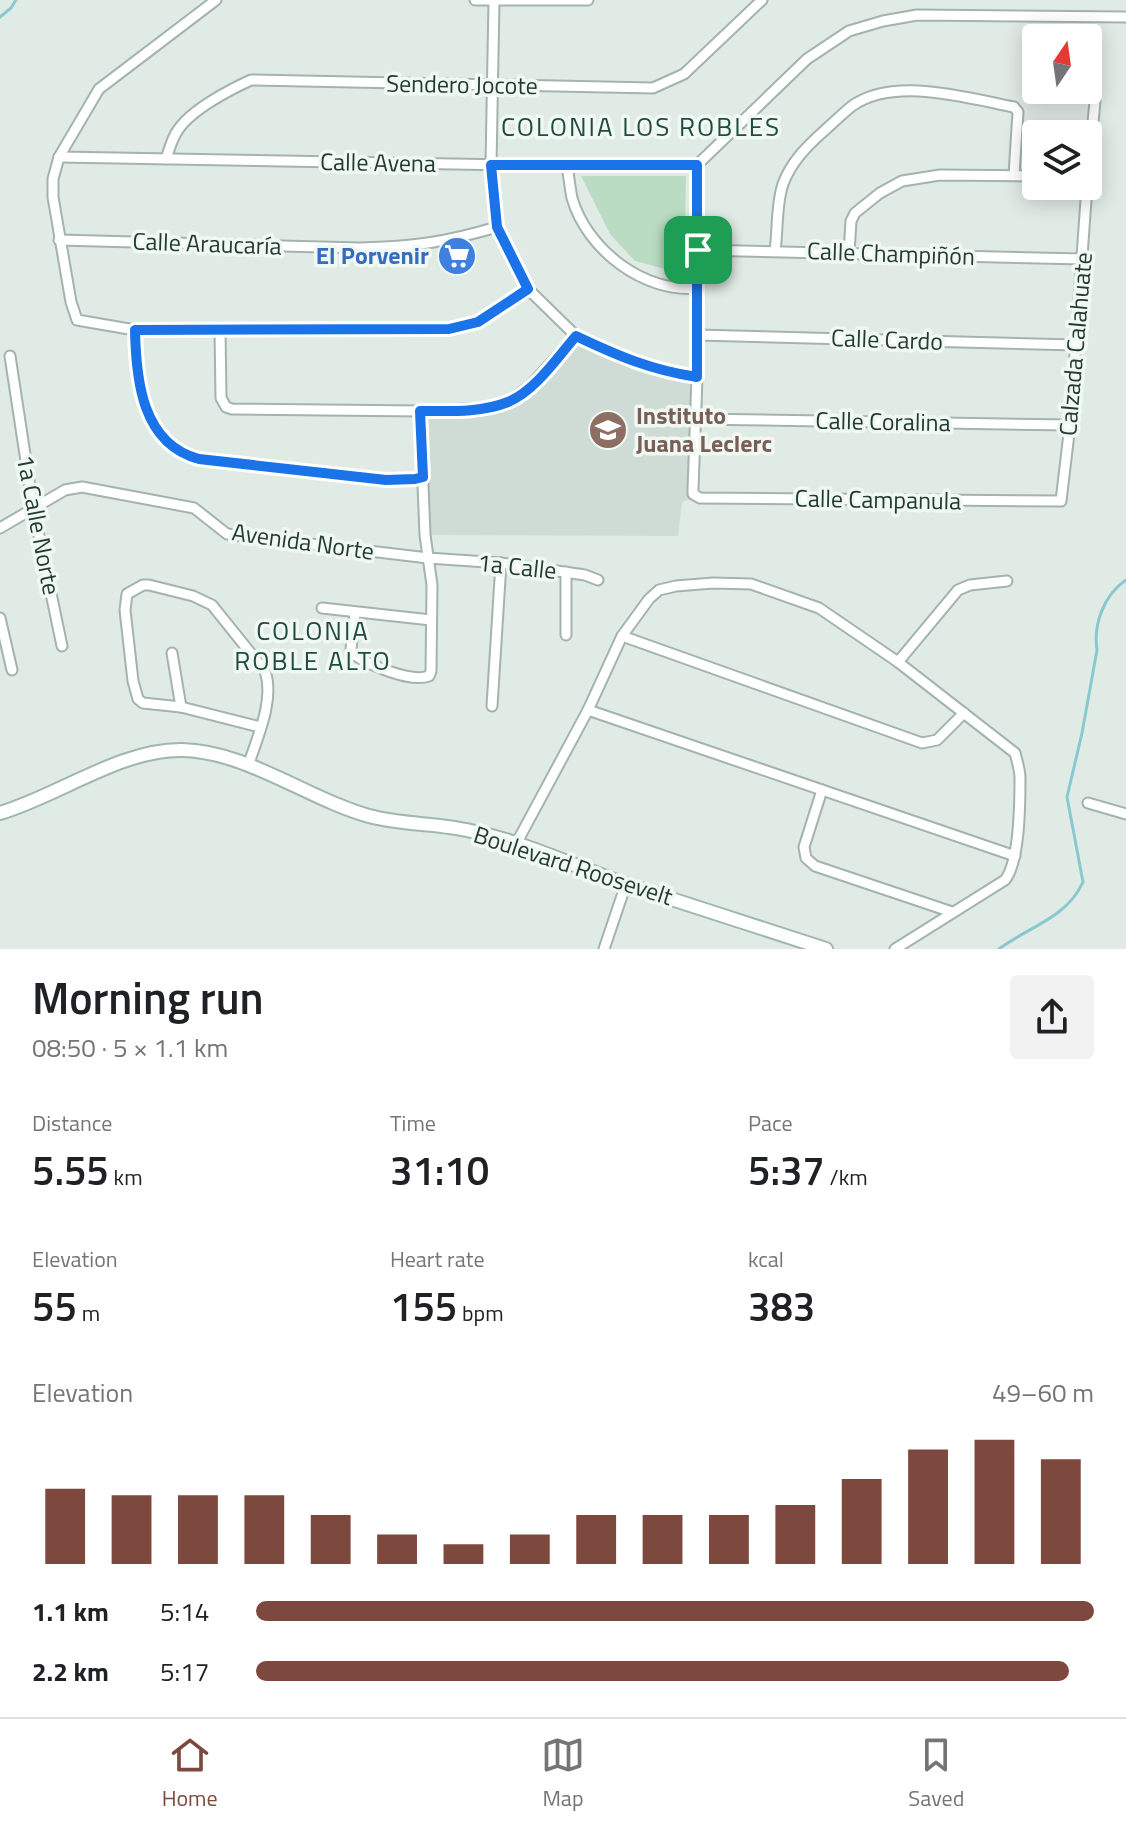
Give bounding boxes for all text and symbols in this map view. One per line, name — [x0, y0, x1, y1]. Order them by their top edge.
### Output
north arrow — [1022, 24, 1102, 104]
map controls — [1022, 24, 1102, 200]
street label: Sendero Jocote — [386, 65, 538, 103]
district label: COLONIA LOS ROBLES — [501, 107, 781, 146]
button: layers — [1022, 120, 1102, 200]
street label: Calle Avena — [320, 143, 436, 181]
pin — [664, 216, 732, 284]
street label: Calle Araucaría — [132, 222, 282, 264]
icon: arrive — [676, 228, 720, 272]
street label: Calle Champiñón — [806, 232, 976, 274]
supermarket icon: El Porvenir — [436, 235, 478, 277]
place label: El Porvenir — [316, 237, 429, 273]
street label: Calzada Calahuate — [1049, 250, 1101, 437]
street label: Calle Cardo — [830, 319, 944, 359]
place label: Instituto Juana Leclerc — [636, 397, 772, 461]
street label: Calle Coralina — [815, 402, 951, 440]
school or university icon: Instituto Juana Leclerc — [587, 409, 629, 451]
street label: 1a Calle Norte — [8, 452, 70, 598]
street label: Calle Campanula — [794, 480, 962, 518]
street label: Avenida Norte — [230, 513, 376, 569]
street label: 1a Calle — [476, 544, 558, 588]
district label: COLONIA ROBLE ALTO — [234, 611, 392, 680]
street label: Boulevard Roosevelt — [469, 816, 678, 914]
text: Morning run — [32, 964, 264, 1031]
button: share — [1010, 975, 1094, 1059]
text: 08:50 · 5 × 1.1 km — [32, 1028, 228, 1067]
text: Distance — [32, 1106, 112, 1140]
text: Time — [390, 1106, 436, 1140]
text: Pace — [748, 1106, 793, 1140]
text: 5.55 — [32, 1140, 109, 1201]
text: 31:10 — [390, 1140, 489, 1201]
text: 5:37 — [748, 1140, 825, 1201]
text: km — [109, 1160, 143, 1194]
text: /km — [825, 1160, 868, 1194]
text: Elevation — [32, 1242, 118, 1276]
text: Heart rate — [390, 1242, 485, 1276]
text: kcal — [748, 1242, 784, 1276]
text: 55 — [32, 1276, 77, 1337]
text: 155 — [390, 1276, 457, 1337]
text: 383 — [748, 1276, 815, 1337]
text: m — [77, 1296, 100, 1330]
text: bpm — [457, 1296, 504, 1330]
text: Elevation — [32, 1373, 133, 1412]
text: 49–60 m — [992, 1373, 1094, 1412]
text: 1.1 km — [32, 1592, 109, 1631]
text: 5:14 — [160, 1592, 209, 1631]
text: 2.2 km — [32, 1652, 109, 1691]
text: 5:17 — [160, 1652, 209, 1691]
tab: Home — [162, 1733, 218, 1815]
tab: Map — [541, 1733, 585, 1815]
tab: Saved — [908, 1733, 964, 1815]

